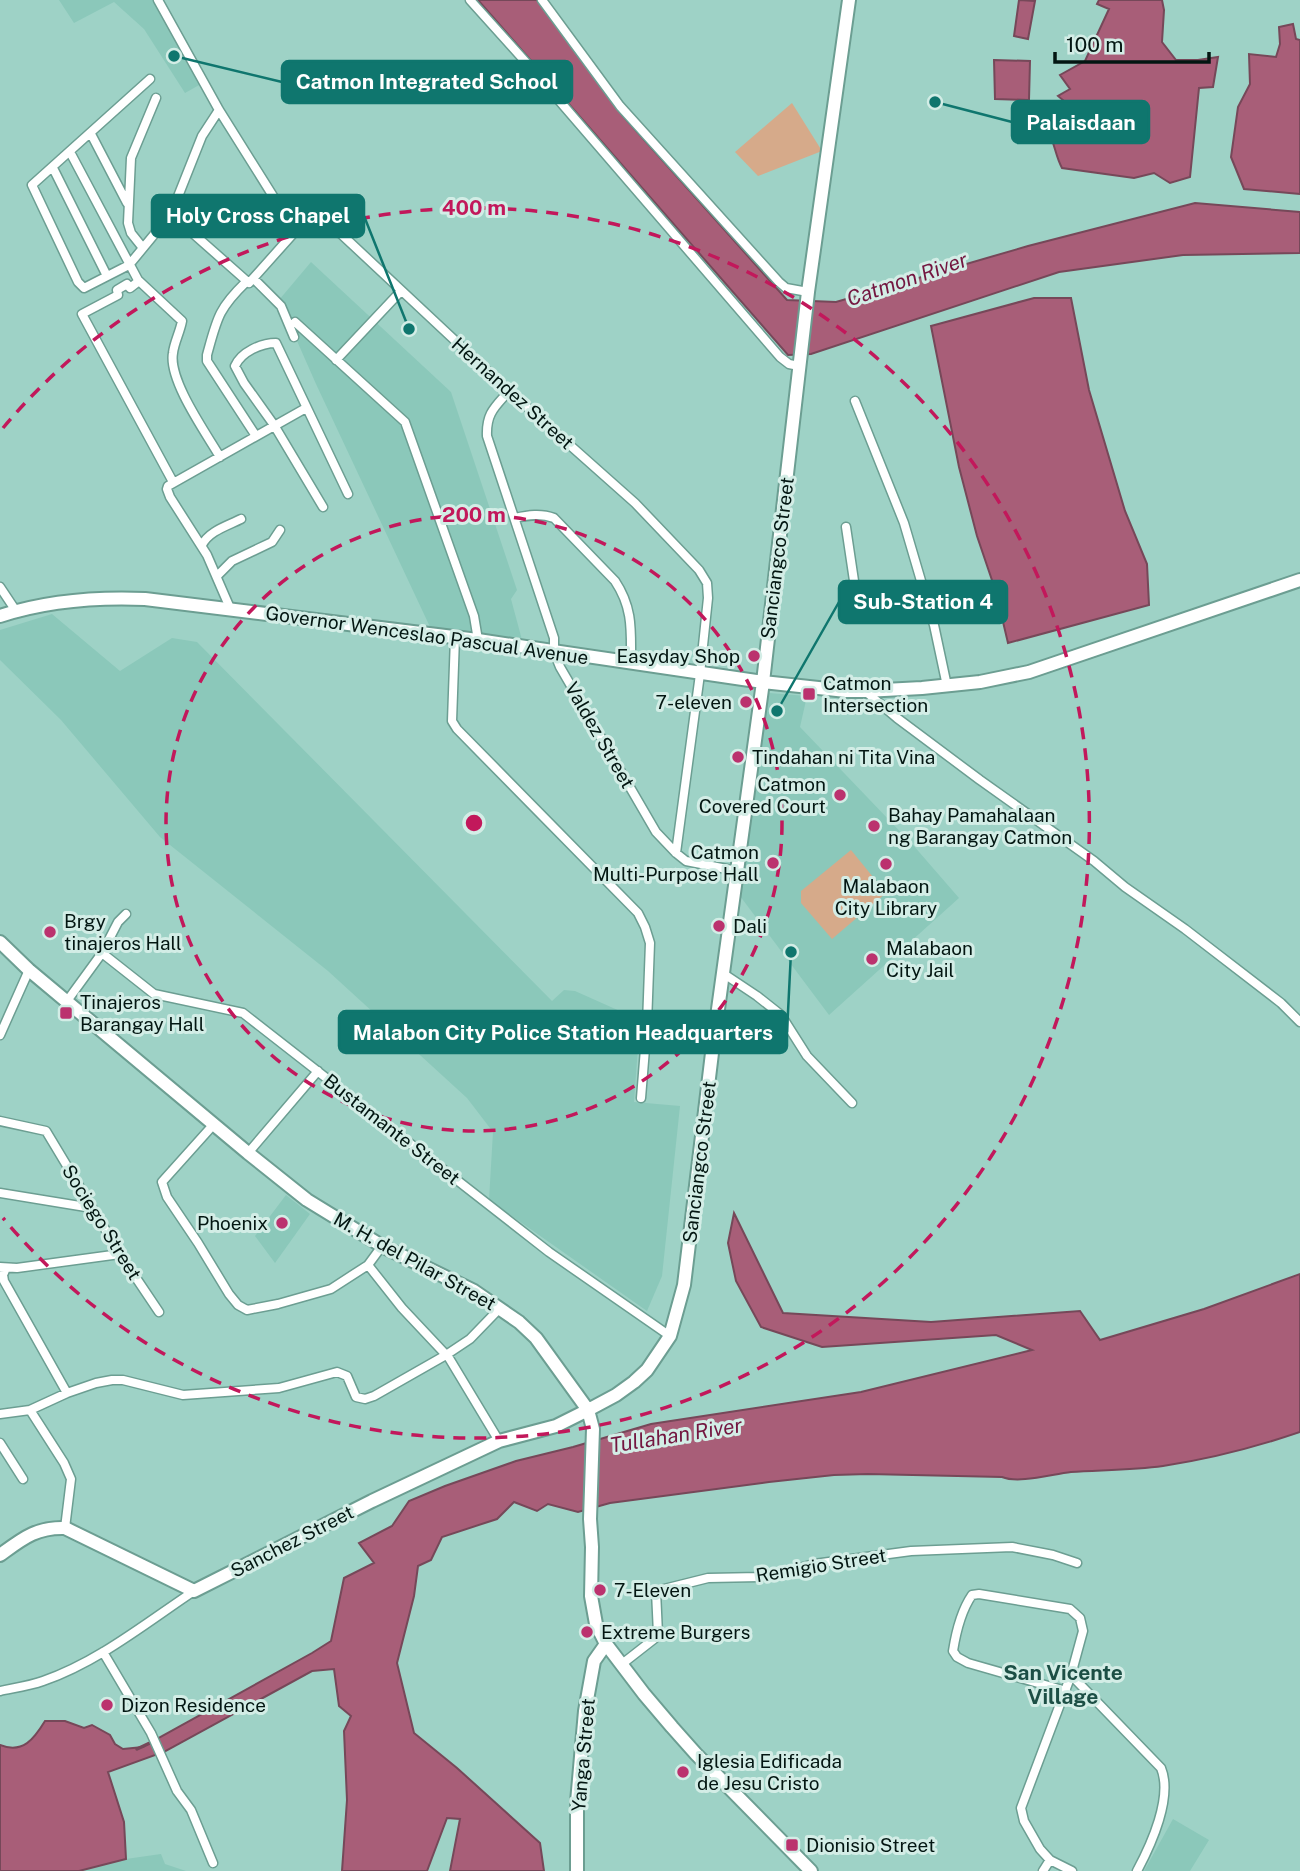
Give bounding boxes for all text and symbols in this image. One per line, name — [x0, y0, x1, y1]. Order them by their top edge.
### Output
scale bar — [1055, 21, 1209, 65]
text: 100 m — [1066, 32, 1123, 57]
callout: Catmon Integrated School — [282, 61, 572, 103]
text: Catmon Integrated School — [296, 69, 558, 94]
callout: Palaisdaan — [1012, 101, 1149, 143]
text: Palaisdaan — [1026, 110, 1136, 135]
callout: Holy Cross Chapel — [152, 195, 364, 237]
text: 400 m — [442, 195, 506, 220]
text: Holy Cross Chapel — [166, 203, 350, 228]
water label: Catmon River — [843, 246, 972, 311]
street label: Hernandez Street — [448, 333, 578, 453]
street label: Sanciangco Street — [756, 476, 798, 640]
text: 200 m — [442, 502, 506, 527]
callout: Sub-Station 4 — [839, 581, 1007, 623]
text: Sub-Station 4 — [853, 589, 993, 614]
street label: Governor Wenceslao Pascual Avenue — [264, 601, 590, 669]
place label: Easyday Shop — [616, 645, 740, 667]
marker: Easyday Shop — [746, 648, 762, 664]
place label: Catmon Intersection — [823, 672, 928, 716]
street label: Valdez Street — [561, 678, 639, 792]
marker: Catmon Intersection — [801, 686, 817, 702]
place label: 7-eleven — [656, 691, 732, 713]
marker: 7-eleven — [738, 694, 754, 710]
place label: Tindahan ni Tita Vina — [752, 746, 935, 768]
marker: Tindahan ni Tita Vina — [730, 749, 746, 765]
place label: Catmon Covered Court — [699, 773, 826, 817]
marker: Catmon Covered Court — [832, 787, 848, 803]
place label: Bahay Pamahalaan ng Barangay Catmon — [888, 804, 1072, 848]
centre of rings — [462, 811, 486, 835]
marker: Bahay Pamahalaan ng Barangay Catmon — [866, 818, 882, 834]
place label: Catmon Multi-Purpose Hall — [593, 841, 759, 885]
marker: Catmon Multi-Purpose Hall — [765, 855, 781, 871]
marker: Malabaon City Library — [878, 856, 894, 872]
place label: Malabaon City Library — [835, 875, 937, 919]
place label: Brgy tinajeros Hall — [64, 910, 182, 954]
place label: Dali — [733, 915, 767, 937]
marker: Dali — [711, 918, 727, 934]
marker: Brgy tinajeros Hall — [42, 924, 58, 940]
place label: Malabaon City Jail — [886, 937, 973, 981]
marker: Malabaon City Jail — [864, 951, 880, 967]
place label: Tinajeros Barangay Hall — [80, 991, 204, 1035]
marker: Tinajeros Barangay Hall — [58, 1005, 74, 1021]
callout: Malabon City Police Station Headquarters — [339, 1011, 787, 1053]
text: Malabon City Police Station Headquarters — [353, 1020, 773, 1045]
street label: Bustamante Street — [320, 1069, 464, 1189]
street label: Sanciangco Street — [678, 1080, 720, 1244]
street label: Sociego Street — [58, 1160, 146, 1284]
street label: M. H. del Pilar Street — [330, 1207, 500, 1315]
place label: Phoenix — [197, 1212, 268, 1234]
marker: Phoenix — [274, 1215, 290, 1231]
water label: Tullahan River — [608, 1412, 745, 1458]
street label: Sanchez Street — [227, 1501, 357, 1581]
street label: Remigio Street — [754, 1544, 888, 1586]
place label: 7-Eleven — [614, 1579, 691, 1601]
marker: 7-Eleven — [592, 1582, 608, 1598]
place label: Extreme Burgers — [601, 1621, 750, 1643]
marker: Extreme Burgers — [579, 1624, 595, 1640]
district label: San Vicente Village — [1003, 1660, 1123, 1709]
place label: Dizon Residence — [121, 1694, 266, 1716]
marker: Dizon Residence — [99, 1697, 115, 1713]
street label: Yanga Street — [567, 1697, 599, 1813]
place label: Iglesia Edificada de Jesu Cristo — [697, 1750, 842, 1794]
marker: Iglesia Edificada de Jesu Cristo — [675, 1764, 691, 1780]
place label: Dionisio Street — [806, 1834, 935, 1856]
marker: Dionisio Street — [784, 1837, 800, 1853]

